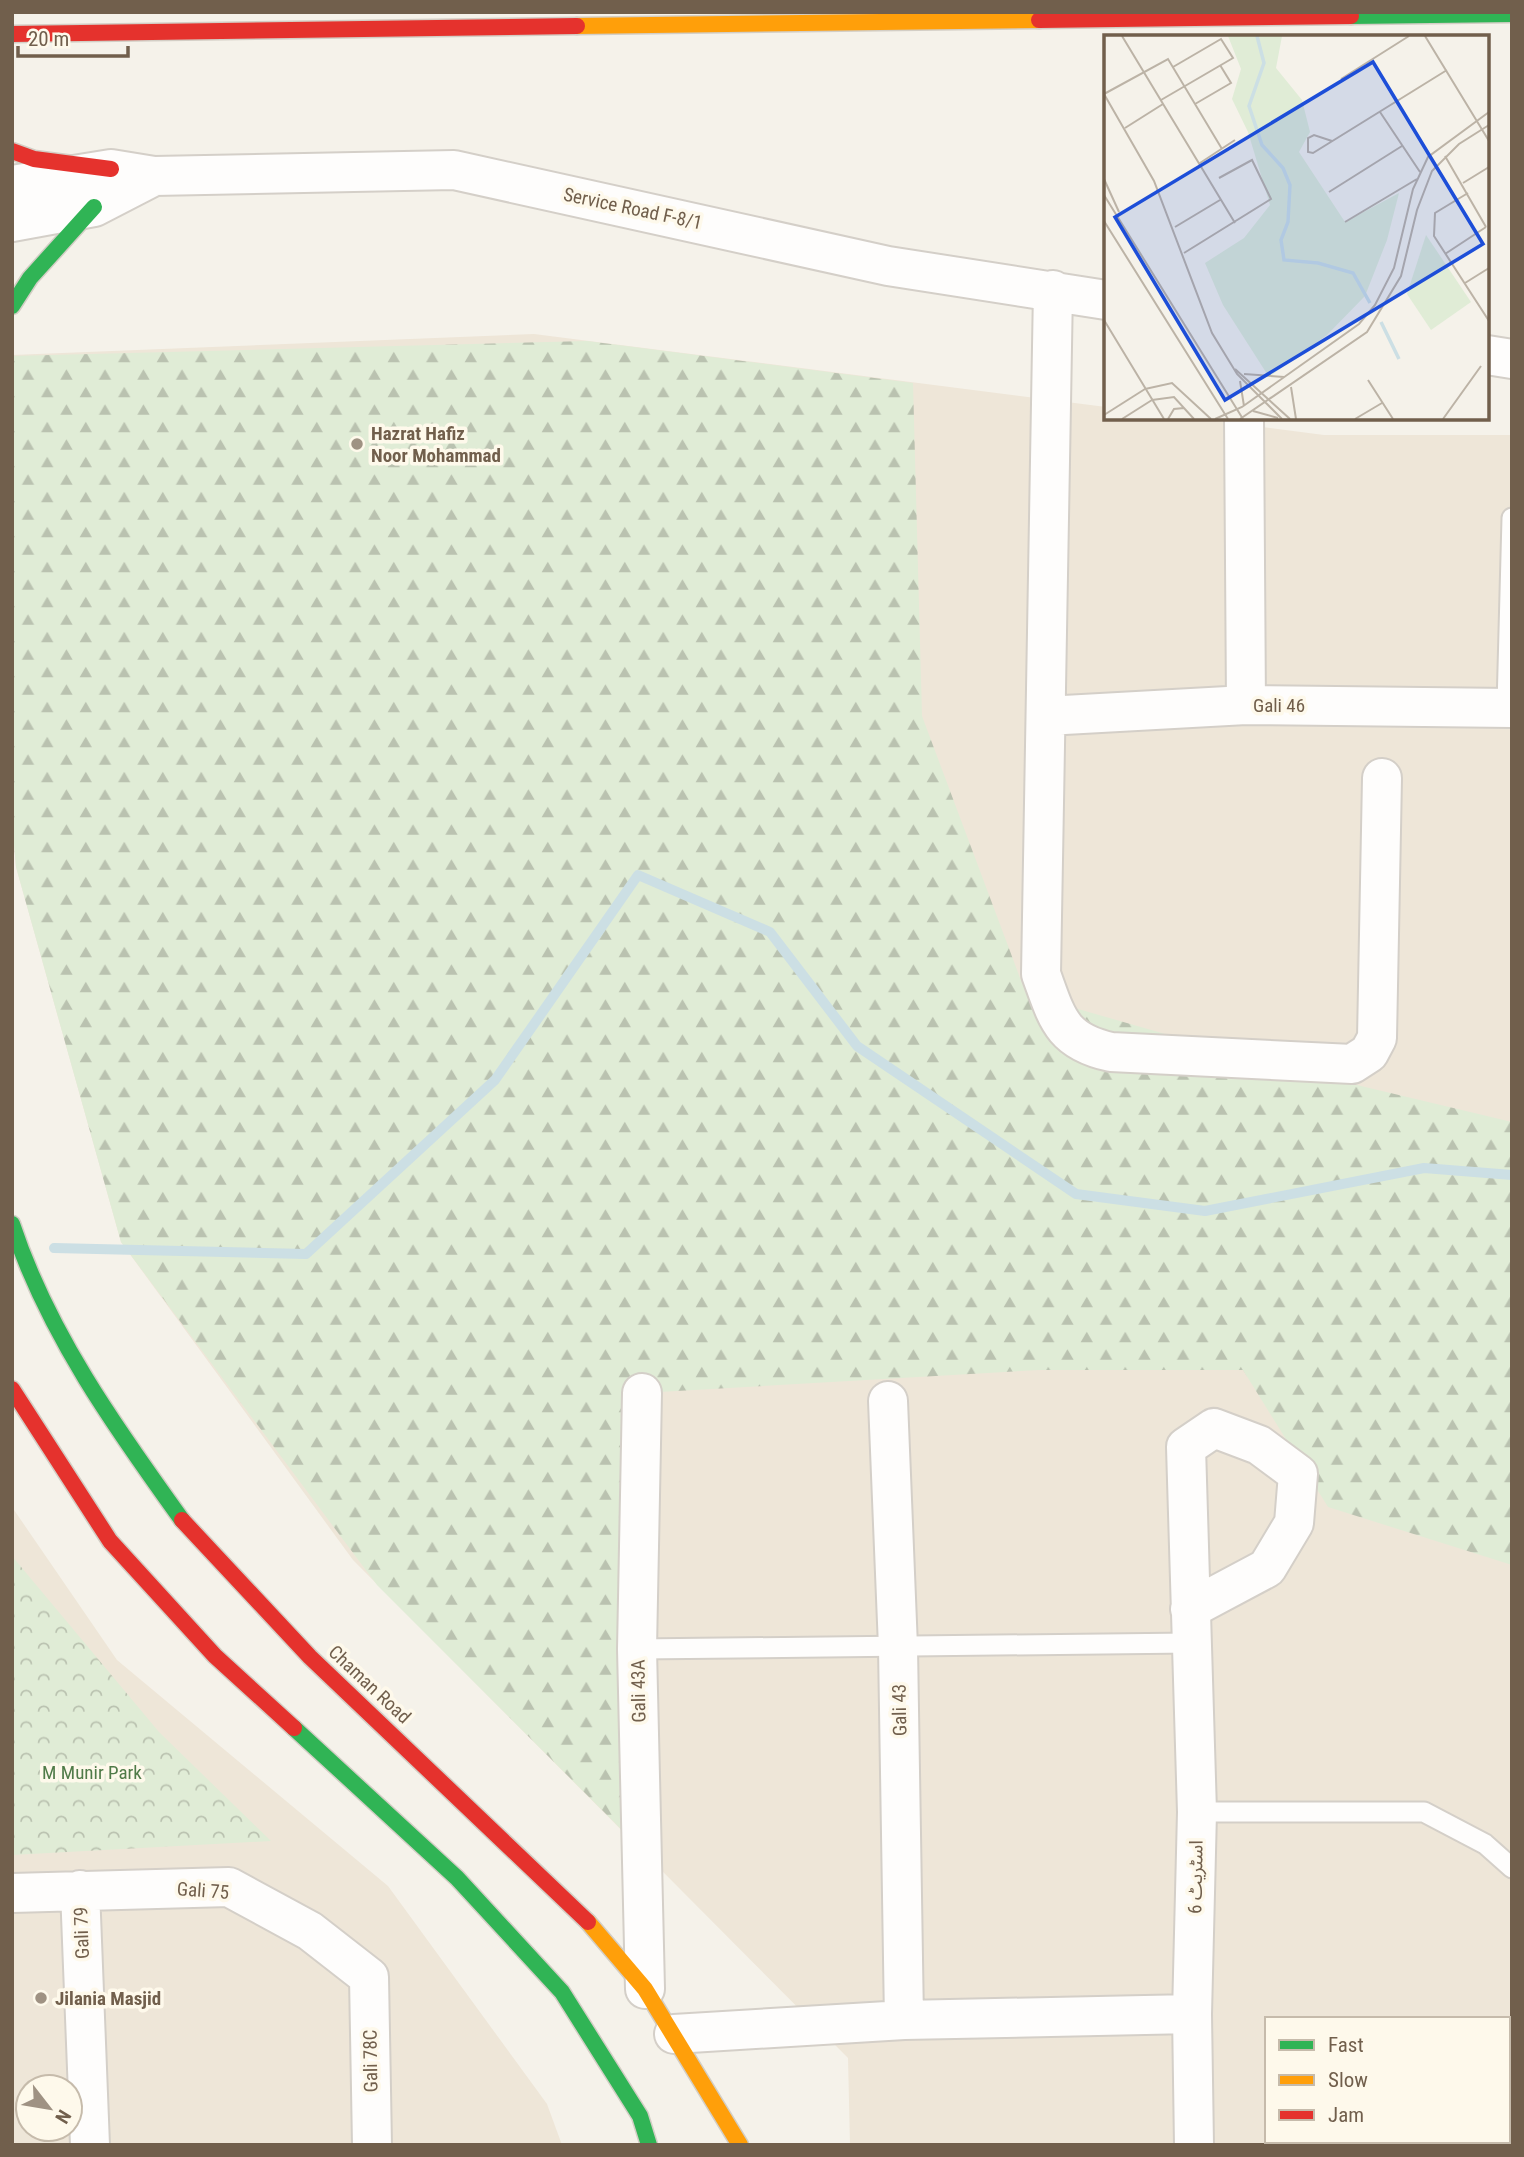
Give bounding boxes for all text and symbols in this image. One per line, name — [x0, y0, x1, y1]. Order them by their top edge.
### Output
scale bar — [18, 14, 128, 58]
text: 20 m — [28, 27, 69, 51]
inset map — [1104, 35, 1489, 420]
street label: Service Road F-8/1 — [561, 183, 704, 234]
place label: Hazrat Hafiz Noor Mohammad — [371, 422, 501, 467]
marker: Hazrat Hafiz Noor Mohammad — [349, 436, 365, 452]
street label: Gali 46 — [1253, 694, 1305, 717]
street label: Chaman Road — [324, 1640, 416, 1728]
street label: Gali 43A — [626, 1659, 651, 1723]
street label: Gali 43 — [888, 1684, 911, 1736]
park label: M Munir Park — [42, 1761, 142, 1784]
street label: اسٹریٹ 6 — [1183, 1840, 1208, 1914]
street label: Gali 75 — [176, 1877, 230, 1904]
street label: Gali 79 — [69, 1907, 94, 1959]
place label: Jilania Masjid — [55, 1987, 161, 2010]
marker: Jilania Masjid — [33, 1990, 49, 2006]
legend — [1265, 2017, 1510, 2143]
street label: Gali 78C — [358, 2029, 383, 2093]
text: Fast — [1328, 2033, 1364, 2057]
text: Slow — [1328, 2068, 1368, 2092]
north arrow — [14, 2073, 84, 2143]
text: Jam — [1328, 2103, 1364, 2127]
text: N — [50, 2106, 76, 2127]

